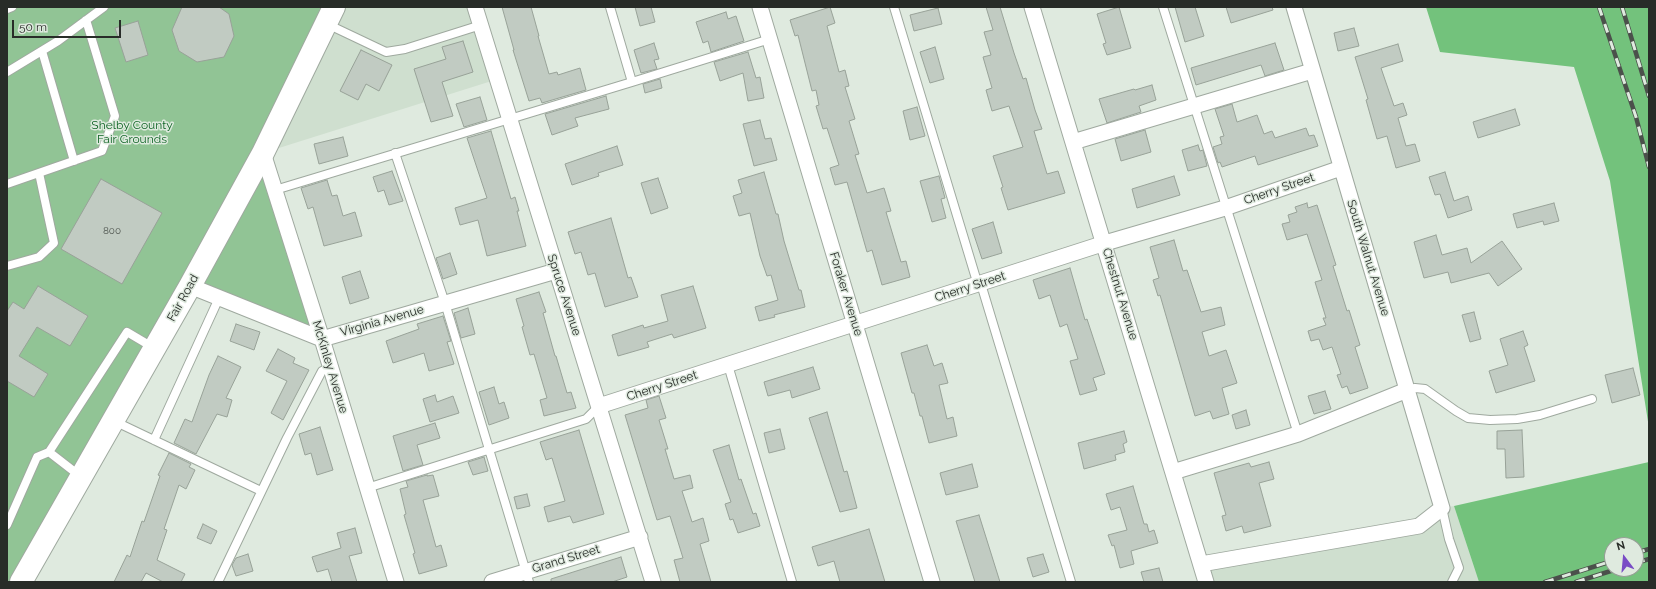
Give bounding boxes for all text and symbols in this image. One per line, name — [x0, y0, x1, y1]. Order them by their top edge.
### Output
scale bar — [14, 12, 123, 38]
text: 50 m — [19, 20, 47, 34]
park label: Shelby County Fair Grounds — [91, 118, 173, 146]
street label: Cherry Street — [1242, 170, 1316, 208]
street label: South Walnut Avenue — [1343, 198, 1393, 318]
house number: 800 — [103, 225, 121, 237]
street label: Chestnut Avenue — [1099, 246, 1141, 342]
street label: Foraker Avenue — [826, 250, 866, 338]
street label: Spruce Avenue — [544, 252, 584, 338]
street label: Cherry Street — [933, 269, 1007, 305]
street label: Fair Road — [164, 272, 202, 324]
street label: Virginia Avenue — [339, 302, 425, 340]
street label: McKinley Avenue — [309, 319, 351, 415]
street label: Cherry Street — [625, 368, 699, 404]
north arrow — [1604, 537, 1644, 577]
text: N — [1615, 539, 1627, 553]
street label: Grand Street — [530, 542, 602, 576]

